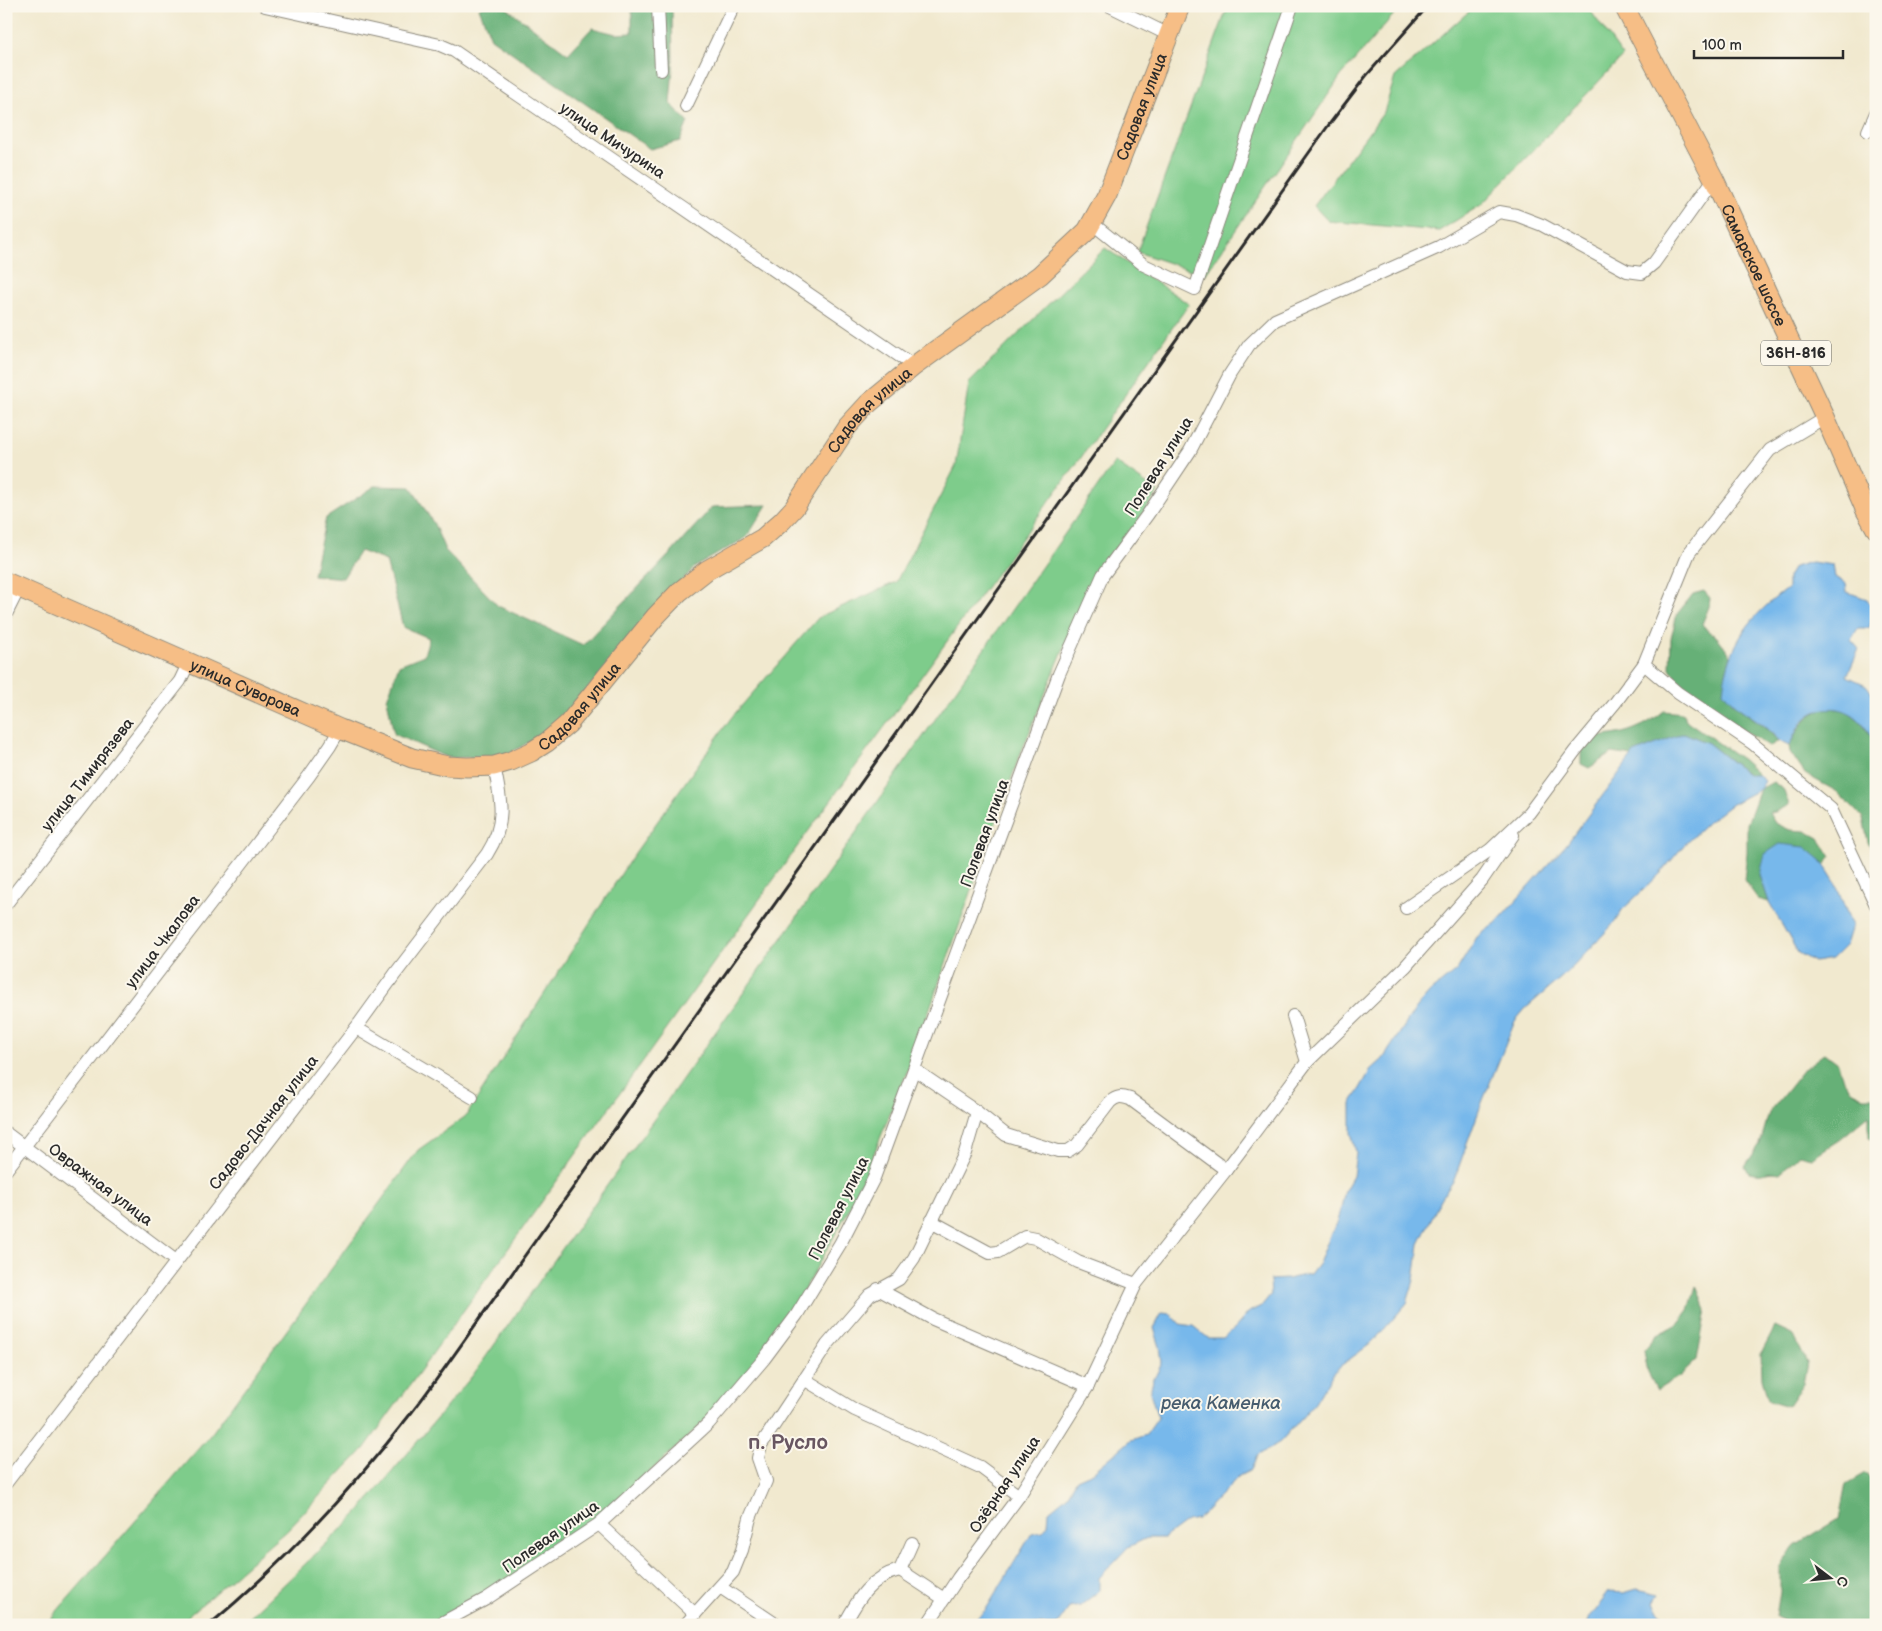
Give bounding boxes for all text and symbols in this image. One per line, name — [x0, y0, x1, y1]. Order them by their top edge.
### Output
scale bar — [1694, 28, 1843, 60]
text: 100 m — [1702, 36, 1742, 55]
street label: Садовая улица — [1113, 50, 1172, 164]
street label: улица Мичурина — [556, 99, 669, 184]
street label: Самарское шоссе — [1716, 202, 1789, 330]
road number: 36Н-816 — [1761, 340, 1831, 366]
street label: Садовая улица — [824, 363, 917, 457]
street label: Полевая улица — [1121, 413, 1198, 520]
street label: улица Суворова — [187, 656, 304, 722]
street label: Садовая улица — [535, 659, 626, 756]
street label: улица Тимирязева — [38, 714, 139, 835]
street label: Полевая улица — [957, 776, 1014, 890]
street label: улица Чкалова — [122, 891, 205, 992]
street label: Садово-Дачная улица — [206, 1051, 323, 1194]
street label: Овражная улица — [44, 1140, 156, 1231]
street label: Полевая улица — [805, 1153, 874, 1264]
water label: река Каменка — [1160, 1393, 1281, 1414]
district label: п. Русло — [748, 1430, 828, 1455]
street label: Озёрная улица — [966, 1432, 1045, 1537]
street label: Полевая улица — [499, 1497, 603, 1578]
north arrow — [1804, 1554, 1854, 1604]
text: С — [1832, 1574, 1852, 1589]

